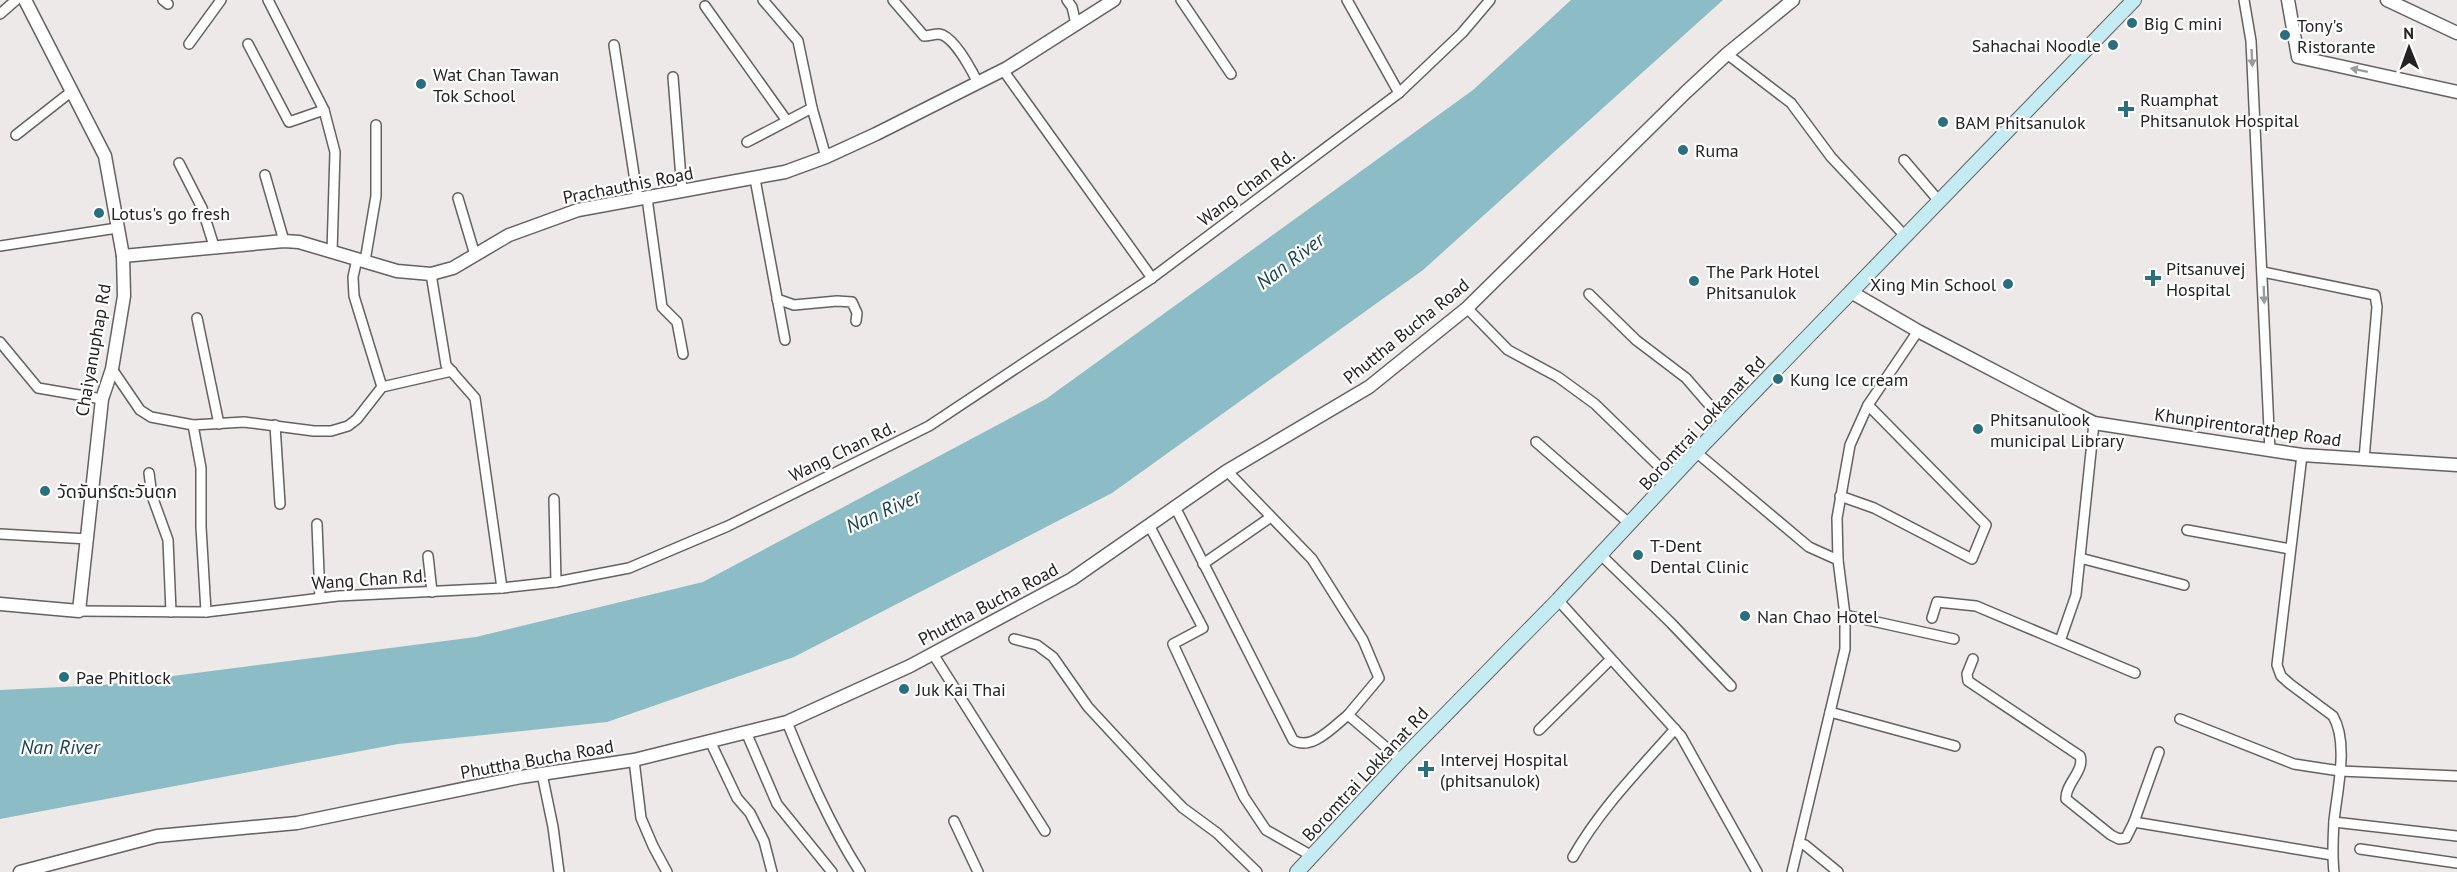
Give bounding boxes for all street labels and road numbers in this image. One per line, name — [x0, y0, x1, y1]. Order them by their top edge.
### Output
street label: Wang Chan Rd. — [1193, 143, 1299, 231]
street label: Prachauthis Road — [561, 161, 695, 209]
street label: Phuttha Bucha Road — [1338, 273, 1474, 389]
street label: Chaiyanuphap Rd — [70, 282, 116, 418]
street label: Boromtrai Lokkanat Rd — [1634, 351, 1770, 495]
street label: Khunpirentorathep Road — [2153, 403, 2343, 451]
street label: Wang Chan Rd. — [785, 415, 899, 487]
street label: Phuttha Bucha Road — [914, 557, 1062, 651]
street label: Wang Chan Rd. — [311, 564, 427, 594]
street label: Boromtrai Lokkanat Rd — [1297, 702, 1433, 846]
street label: Phuttha Bucha Road — [458, 734, 616, 784]

